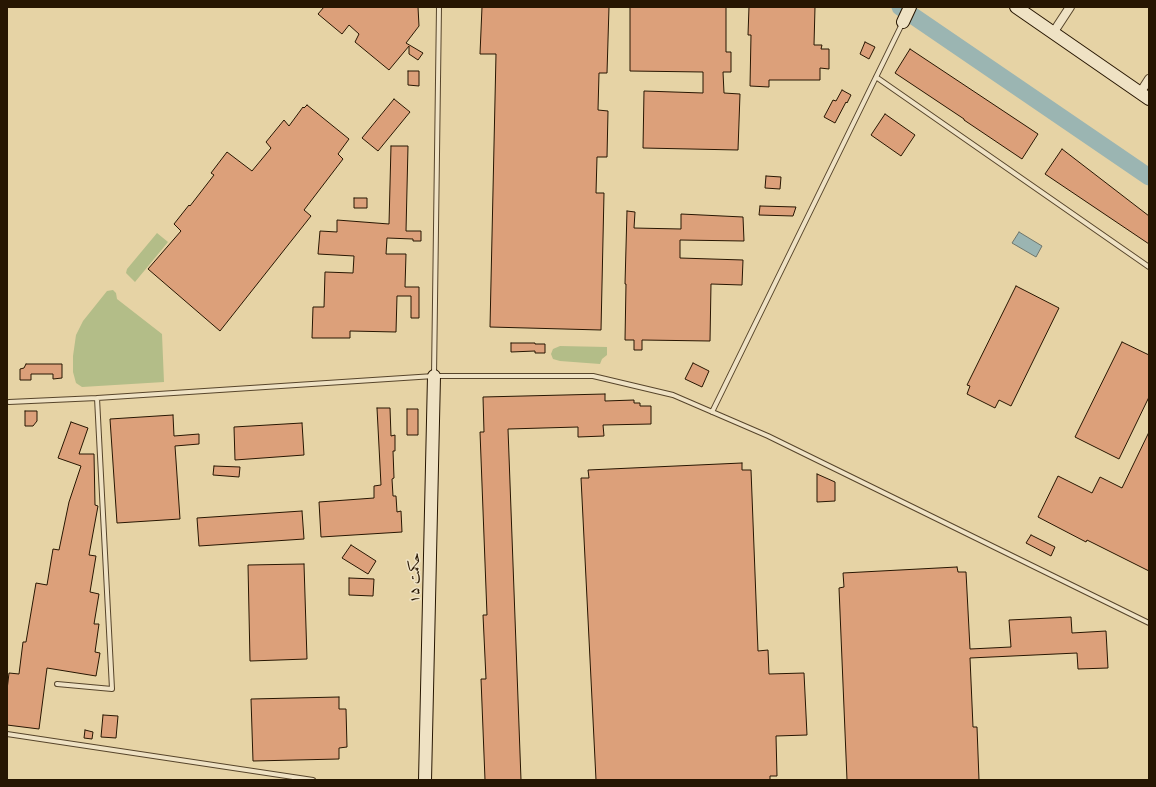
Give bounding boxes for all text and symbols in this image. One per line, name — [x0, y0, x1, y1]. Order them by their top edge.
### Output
street label: حکمت ۱۵ — [406, 552, 424, 604]

